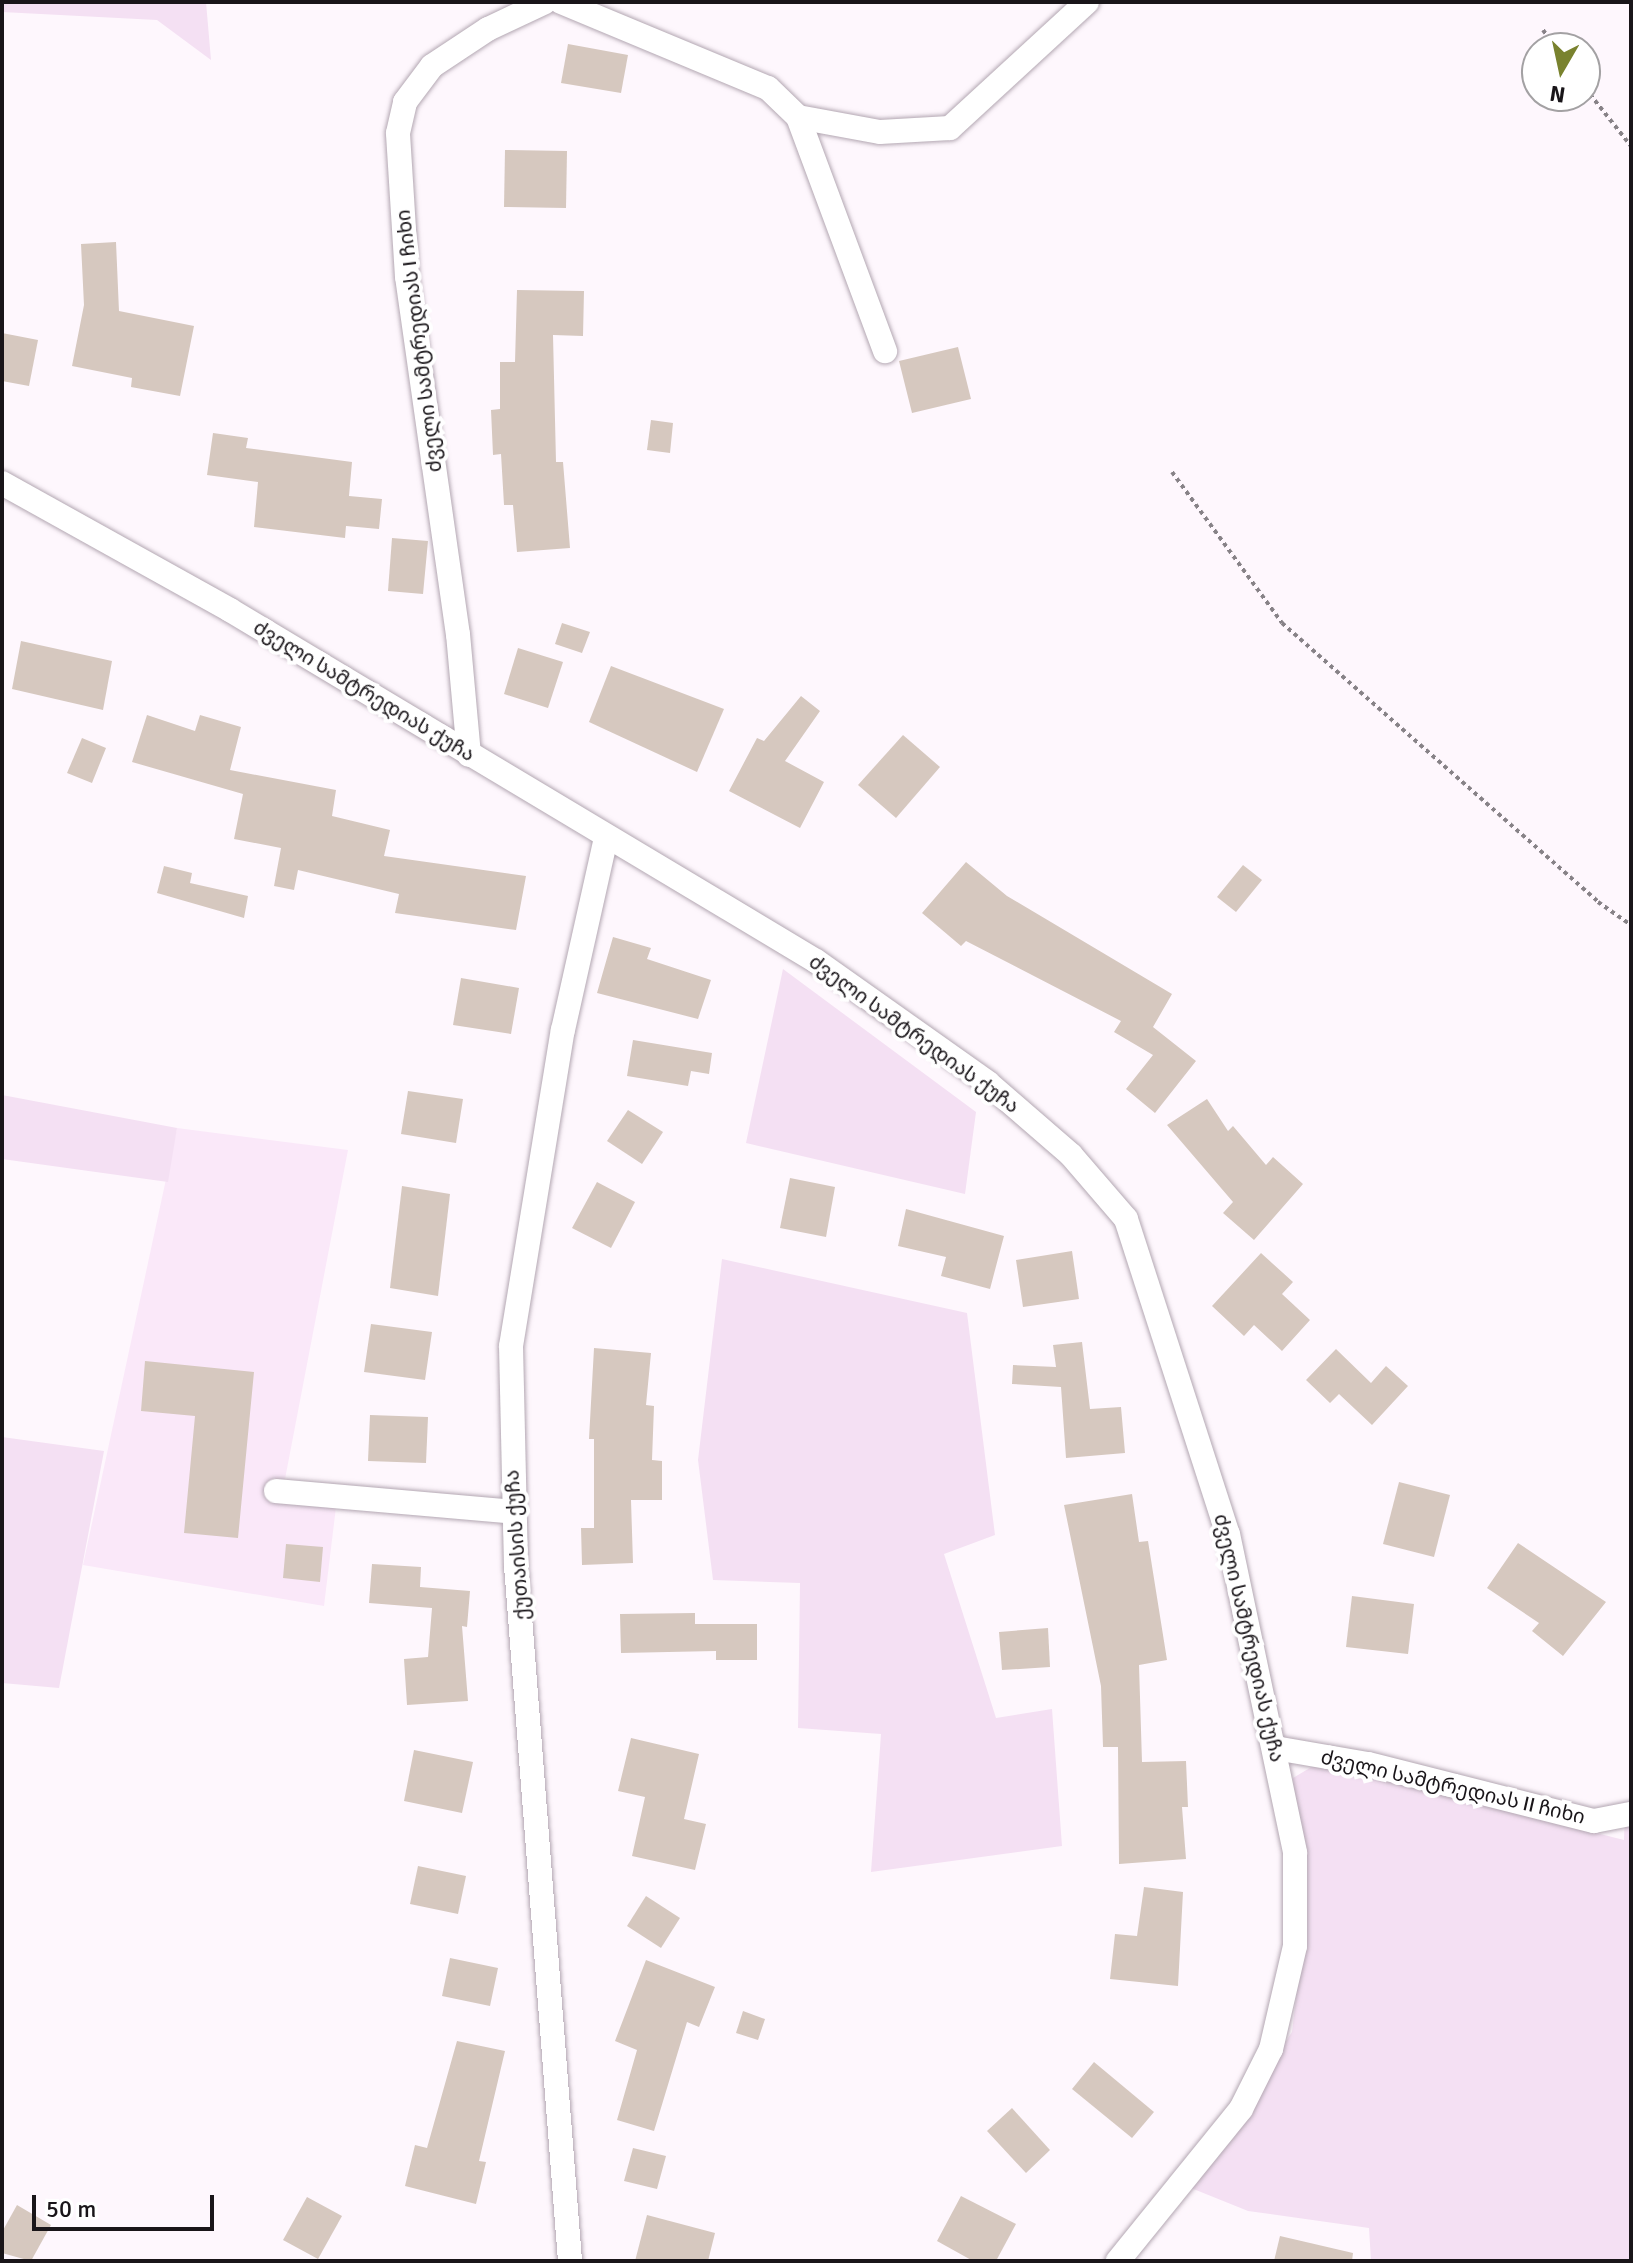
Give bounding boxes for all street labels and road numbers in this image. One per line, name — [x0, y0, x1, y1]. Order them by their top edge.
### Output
street label: ძველი სამტრედიას I ჩიხი — [391, 208, 447, 474]
street label: ძველი სამტრედიას ქუჩა — [249, 615, 479, 767]
street label: ძველი სამტრედიას ქუჩა — [804, 950, 1024, 1118]
street label: ქუთაისის ქუჩა — [500, 1469, 534, 1621]
street label: ძველი სამტრედიას ქუჩა — [1209, 1512, 1289, 1764]
street label: ძველი სამტრედიას II ჩიხი — [1319, 1745, 1587, 1829]

